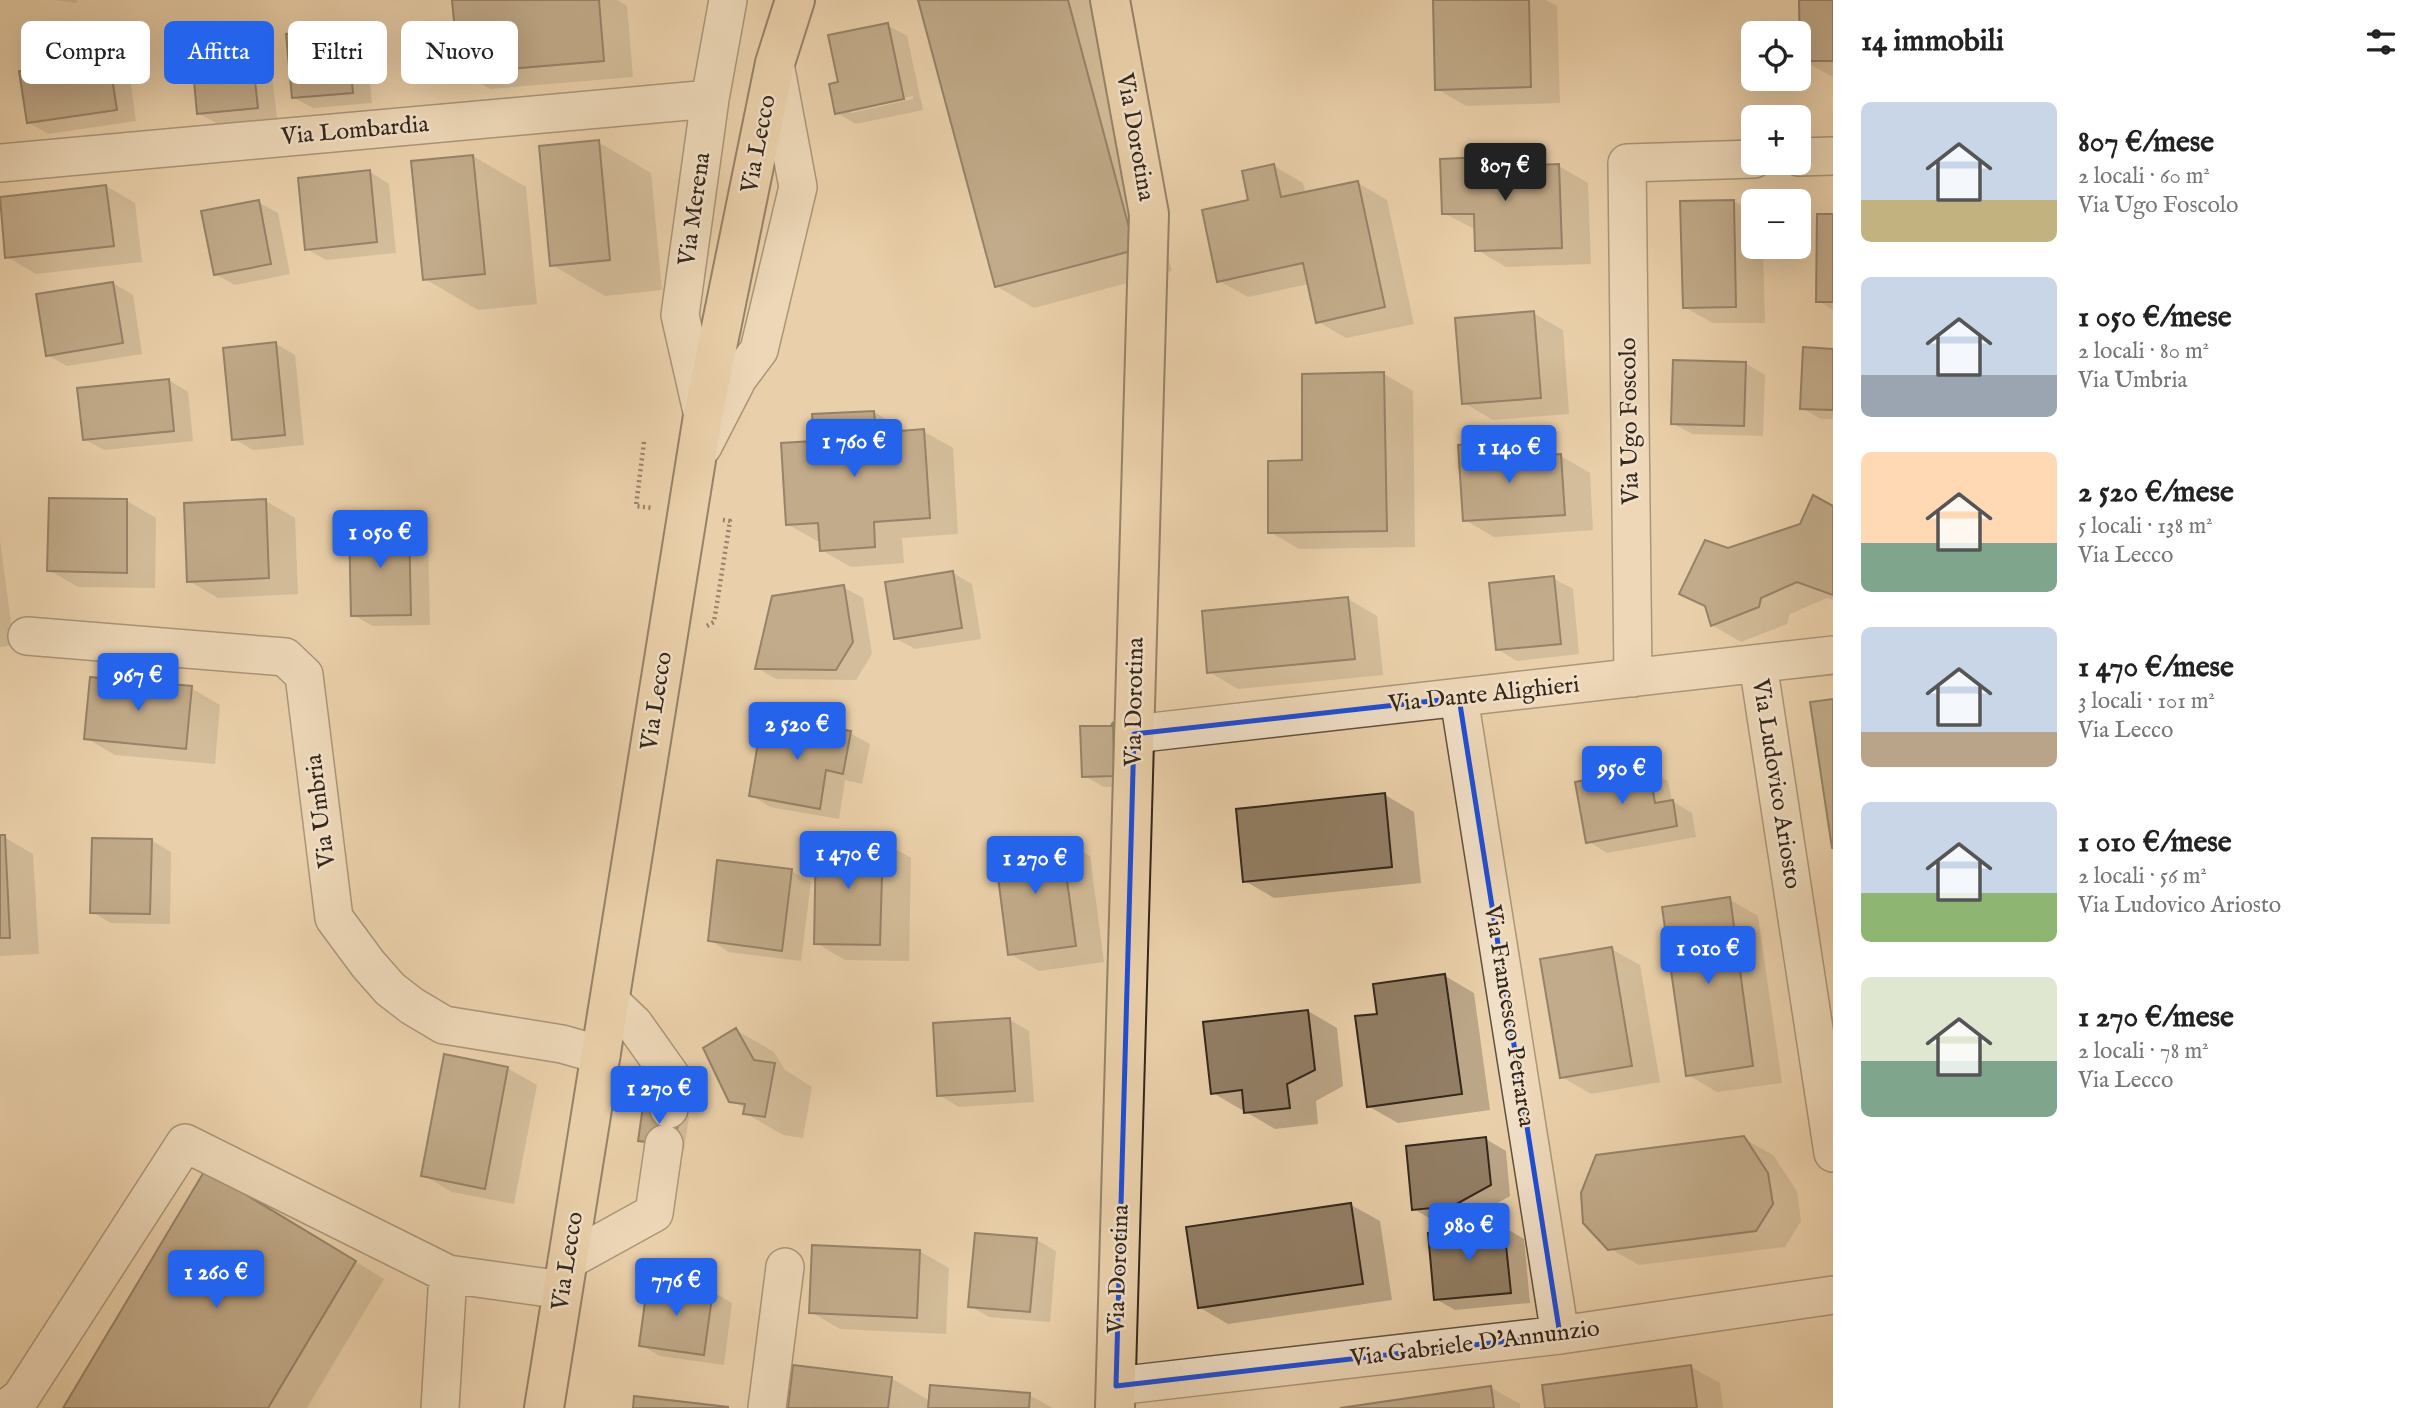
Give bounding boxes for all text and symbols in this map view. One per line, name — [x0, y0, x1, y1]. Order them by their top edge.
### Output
chip: Compra — [21, 21, 150, 84]
chip: Affitta — [164, 21, 274, 84]
chip: Filtri — [288, 21, 387, 84]
chip: Nuovo — [401, 21, 518, 84]
map controls — [1741, 21, 1811, 259]
button: locate — [1741, 21, 1811, 91]
text: 14 immobili — [1861, 23, 2004, 61]
icon: filters — [2362, 23, 2400, 61]
street label: Via Dorotina — [1108, 70, 1162, 204]
street label: Via Lecco — [734, 92, 784, 197]
button: + — [1741, 105, 1811, 175]
street label: Via Lombardia — [279, 109, 431, 153]
text: 807 €/mese — [2078, 124, 2214, 162]
icon: home — [1917, 130, 2001, 214]
pin: 807 € — [1456, 144, 1554, 203]
street label: Via Merena — [672, 150, 718, 269]
text: 807 € — [1480, 151, 1530, 180]
text: 2 locali · 60 m² — [2078, 162, 2210, 191]
button: − — [1741, 189, 1811, 259]
text: Via Ugo Foscolo — [2078, 191, 2238, 220]
text: 1 050 €/mese — [2078, 299, 2231, 337]
icon: home — [1917, 305, 2001, 389]
street label: Via Ugo Foscolo — [1613, 337, 1647, 506]
text: 2 locali · 80 m² — [2078, 337, 2209, 366]
text: Via Umbria — [2078, 366, 2188, 395]
pin: 1 760 € — [789, 420, 919, 479]
pin: 1 140 € — [1444, 426, 1574, 485]
text: 1 760 € — [822, 427, 886, 456]
text: 1 140 € — [1477, 433, 1541, 462]
text: 2 520 €/mese — [2078, 474, 2234, 512]
icon: home — [1917, 480, 2001, 564]
pin: 1 050 € — [315, 510, 445, 570]
text: 5 locali · 138 m² — [2078, 512, 2213, 541]
text: 1 050 € — [349, 518, 411, 547]
text: Via Lecco — [2078, 541, 2173, 570]
street label: Via Dorotina — [1118, 636, 1152, 768]
street label: Via Lecco — [634, 649, 680, 754]
text: 1 470 €/mese — [2078, 649, 2234, 687]
pin: 967 € — [89, 654, 187, 713]
icon: home — [1917, 655, 2001, 739]
text: 967 € — [114, 661, 163, 690]
street label: Via Dante Alighieri — [1386, 670, 1581, 721]
street label: Via Ludovico Ariosto — [1744, 676, 1808, 891]
text: 3 locali · 101 m² — [2078, 687, 2215, 716]
pin: 2 520 € — [732, 702, 862, 762]
text: 2 520 € — [765, 710, 829, 739]
text: Via Lecco — [2078, 716, 2173, 745]
pin: 950 € — [1573, 746, 1671, 806]
street label: Via Umbria — [299, 752, 343, 871]
text: 950 € — [1598, 754, 1646, 783]
text: 1 010 €/mese — [2078, 824, 2232, 862]
icon: home — [1917, 830, 2001, 914]
pin: 1 470 € — [783, 832, 913, 891]
pin: 1 270 € — [970, 836, 1100, 896]
text: 1 470 € — [816, 839, 880, 868]
text: 1 270 € — [1003, 844, 1067, 873]
text: 2 locali · 56 m² — [2078, 862, 2207, 891]
text: Via Ludovico Ariosto — [2078, 891, 2281, 920]
street label: Via Francesco Petrarca — [1476, 902, 1542, 1130]
pin: 1 010 € — [1643, 926, 1773, 986]
text: 1 010 € — [1677, 934, 1740, 963]
text: 1 270 €/mese — [2078, 999, 2234, 1037]
icon: home — [1917, 1005, 2001, 1089]
text: 2 locali · 78 m² — [2078, 1037, 2209, 1066]
pin: 1 270 € — [594, 1066, 724, 1126]
text: Via Lecco — [2078, 1066, 2173, 1095]
text: 1 270 € — [627, 1074, 691, 1103]
street label: Via Dorotina — [1101, 1203, 1137, 1335]
pin: 980 € — [1420, 1204, 1518, 1263]
street label: Via Lecco — [545, 1209, 591, 1314]
text: 980 € — [1445, 1211, 1493, 1240]
pin: 1 260 € — [151, 1250, 281, 1310]
text: 1 260 € — [184, 1258, 248, 1287]
pin: 776 € — [627, 1258, 725, 1318]
text: 776 € — [651, 1266, 701, 1295]
street label: Via Gabriele D'Annunzio — [1348, 1313, 1601, 1375]

